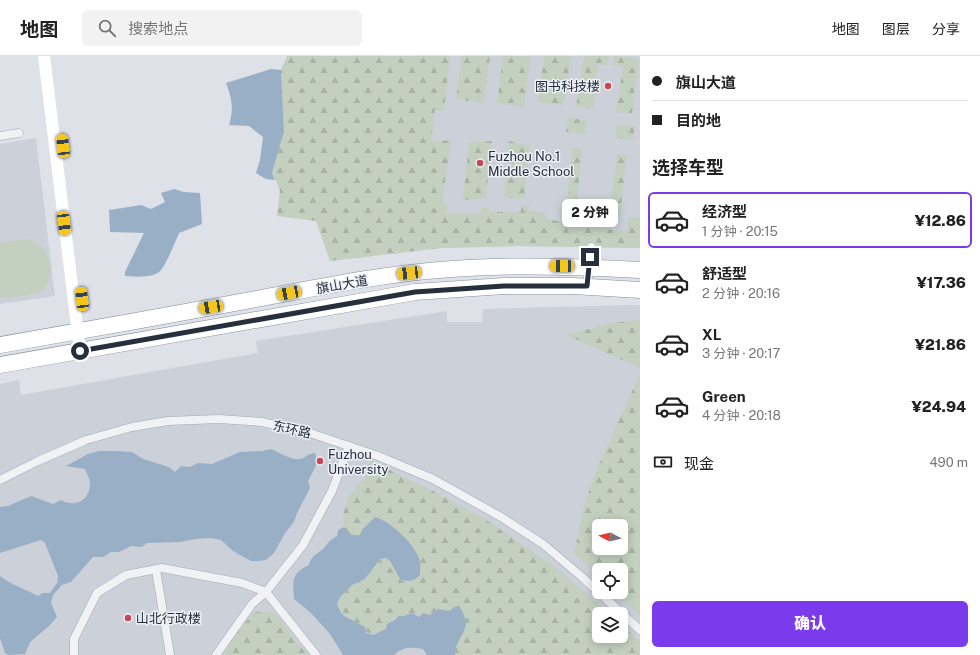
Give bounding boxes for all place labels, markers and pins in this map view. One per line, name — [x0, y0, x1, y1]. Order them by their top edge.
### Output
place label: 图书科技楼 — [535, 79, 600, 94]
marker: 图书科技楼 — [603, 81, 613, 91]
place label: Fuzhou No.1 Middle School — [488, 149, 574, 179]
marker: Fuzhou No.1 Middle School — [475, 158, 485, 168]
place label: Fuzhou University — [328, 447, 389, 477]
marker: Fuzhou University — [315, 456, 325, 466]
place label: 山北行政楼 — [136, 611, 201, 626]
marker: 山北行政楼 — [123, 613, 133, 623]

